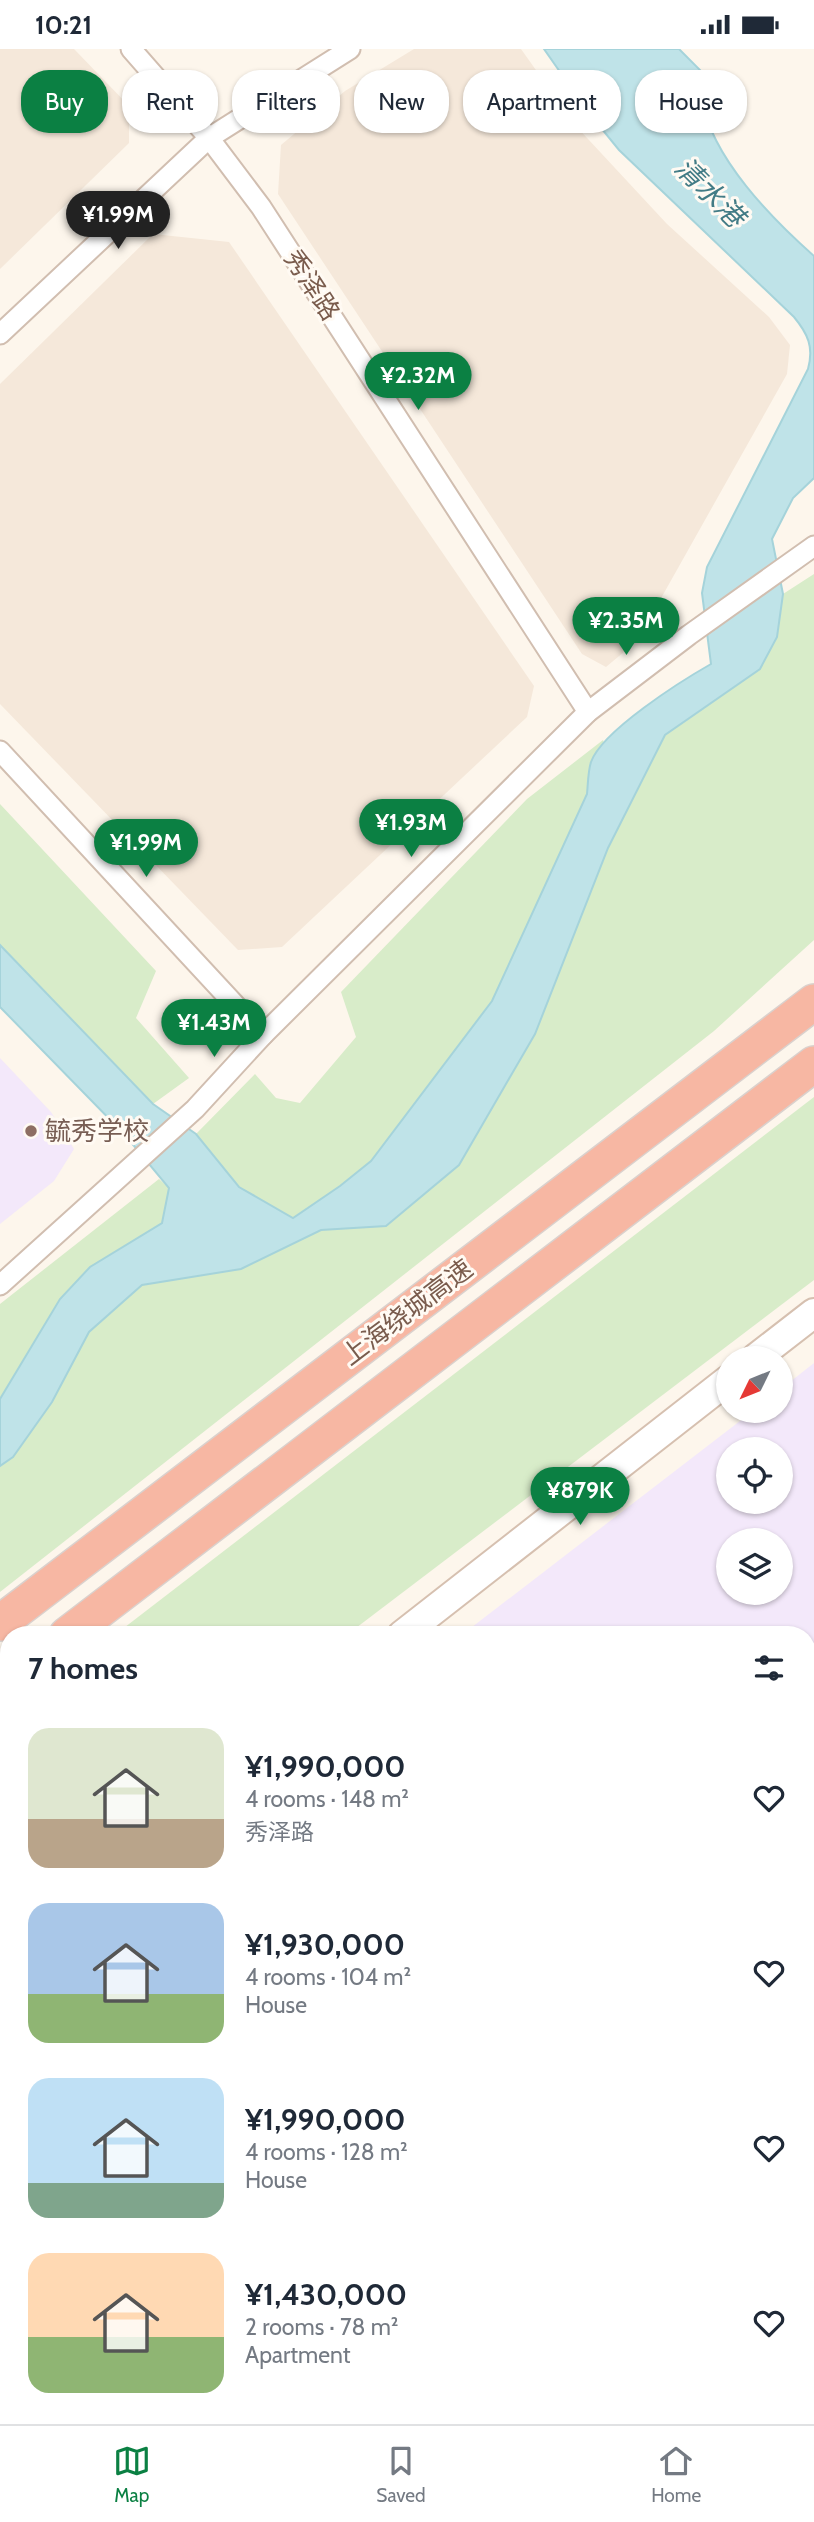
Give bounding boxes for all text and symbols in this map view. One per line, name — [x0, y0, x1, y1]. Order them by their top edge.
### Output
text: 10:21 — [35, 9, 92, 41]
chip: Buy — [21, 70, 108, 133]
chip: Rent — [122, 70, 218, 133]
chip: Filters — [232, 70, 340, 133]
chip: New — [354, 70, 449, 133]
chip: Apartment — [463, 70, 621, 133]
chip: House — [635, 70, 747, 133]
water label: 清水港 — [668, 150, 755, 237]
pin: ¥1.99M — [61, 191, 175, 251]
text: ¥1.99M — [82, 200, 154, 228]
street label: 秀泽路 — [277, 244, 347, 326]
pin: ¥2.32M — [361, 353, 475, 412]
text: ¥2.32M — [381, 361, 455, 389]
pin: ¥2.35M — [569, 597, 683, 657]
text: ¥2.35M — [588, 606, 664, 634]
pin: ¥1.93M — [354, 799, 468, 859]
text: ¥1.93M — [375, 808, 447, 836]
pin: ¥1.99M — [89, 819, 203, 879]
text: ¥1.99M — [110, 828, 182, 856]
pin: ¥1.43M — [157, 999, 271, 1059]
text: ¥1.43M — [177, 1008, 251, 1036]
place label: 毓秀学校 — [45, 1115, 149, 1147]
marker: 毓秀学校 — [23, 1123, 39, 1139]
street label: 上海绕城高速 — [335, 1252, 479, 1372]
north arrow — [716, 1346, 793, 1423]
map controls — [716, 1346, 793, 1605]
button: locate — [716, 1437, 793, 1514]
pin: ¥879K — [531, 1467, 629, 1527]
text: ¥879K — [547, 1476, 613, 1504]
button: layers — [716, 1528, 793, 1605]
icon: filters — [750, 1649, 788, 1687]
text: 7 homes — [28, 1650, 138, 1687]
text: ¥1,990,000 — [245, 1748, 406, 1785]
icon: home — [84, 1756, 168, 1840]
icon: heart — [750, 1779, 788, 1817]
text: 4 rooms · 148 m² — [245, 1785, 409, 1813]
text: 秀泽路 — [245, 1818, 314, 1846]
text: ¥1,930,000 — [245, 1926, 405, 1963]
icon: home — [84, 1931, 168, 2015]
icon: heart — [750, 1954, 788, 1992]
text: 4 rooms · 104 m² — [245, 1963, 411, 1991]
text: House — [245, 1991, 307, 2019]
text: ¥1,990,000 — [245, 2101, 406, 2138]
icon: home — [84, 2106, 168, 2190]
icon: heart — [750, 2129, 788, 2167]
text: 4 rooms · 128 m² — [245, 2138, 408, 2166]
text: House — [245, 2166, 307, 2194]
text: ¥1,430,000 — [245, 2276, 407, 2313]
icon: home — [84, 2281, 168, 2365]
icon: heart — [750, 2304, 788, 2342]
text: 2 rooms · 78 m² — [245, 2313, 399, 2341]
text: Apartment — [245, 2341, 350, 2369]
tab: Map — [113, 2442, 151, 2507]
tab: Saved — [376, 2442, 426, 2507]
tab: Home — [651, 2442, 701, 2507]

